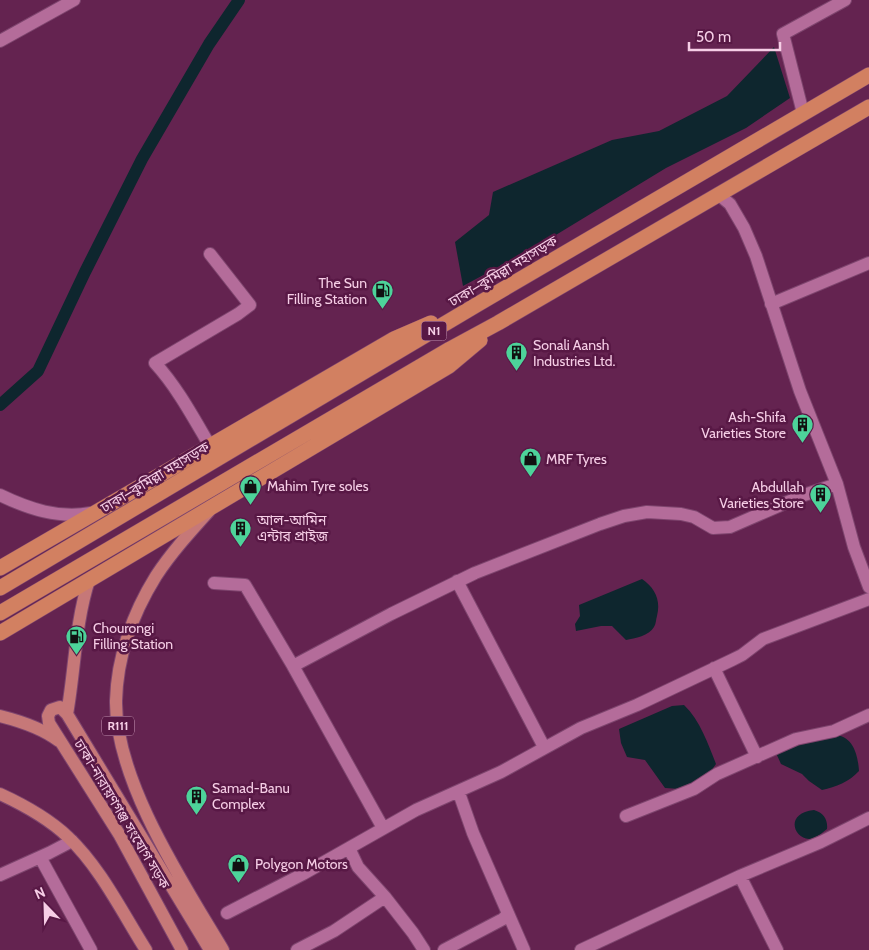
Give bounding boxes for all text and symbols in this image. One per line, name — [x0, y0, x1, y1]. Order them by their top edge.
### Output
scale bar — [689, 20, 780, 52]
text: 50 m — [696, 28, 731, 46]
street label: ঢাকা–কুমিল্লা মহাসড়ক — [445, 231, 561, 311]
place label: The Sun Filling Station — [287, 274, 367, 308]
fuel station icon: The Sun Filling Station — [371, 279, 395, 310]
road number: N1 — [422, 322, 446, 341]
place label: Sonali Aansh Industries Ltd. — [533, 336, 616, 370]
building icon: Sonali Aansh Industries Ltd. — [505, 341, 529, 372]
place label: Ash-Shifa Varieties Store — [701, 408, 786, 442]
building icon: Ash-Shifa Varieties Store — [790, 413, 814, 444]
street label: ঢাকা–কুমিল্লা মহাসড়ক — [97, 437, 213, 517]
shop icon: MRF Tyres — [518, 447, 542, 478]
place label: MRF Tyres — [546, 450, 607, 468]
shop icon: Mahim Tyre soles — [239, 474, 263, 505]
place label: Mahim Tyre soles — [267, 477, 369, 495]
place label: Abdullah Varieties Store — [719, 478, 804, 512]
building icon: Abdullah Varieties Store — [808, 483, 832, 514]
place label: আল-আমিন এন্টার প্রাইজ — [256, 511, 329, 545]
building icon: আল-আমিন এন্টার প্রাইজ — [229, 516, 253, 547]
place label: Chourongi Filling Station — [93, 619, 173, 653]
fuel station icon: Chourongi Filling Station — [65, 624, 89, 655]
road number: R111 — [102, 716, 134, 736]
street label: ঢাকা-নারায়ণগঞ্জ সংযোগ সড়ক — [70, 735, 174, 893]
place label: Samad-Banu Complex — [212, 779, 290, 813]
building icon: Samad-Banu Complex — [184, 784, 208, 815]
shop icon: Polygon Motors — [227, 852, 251, 883]
place label: Polygon Motors — [255, 855, 348, 873]
north arrow — [20, 880, 70, 930]
text: N — [32, 883, 48, 903]

